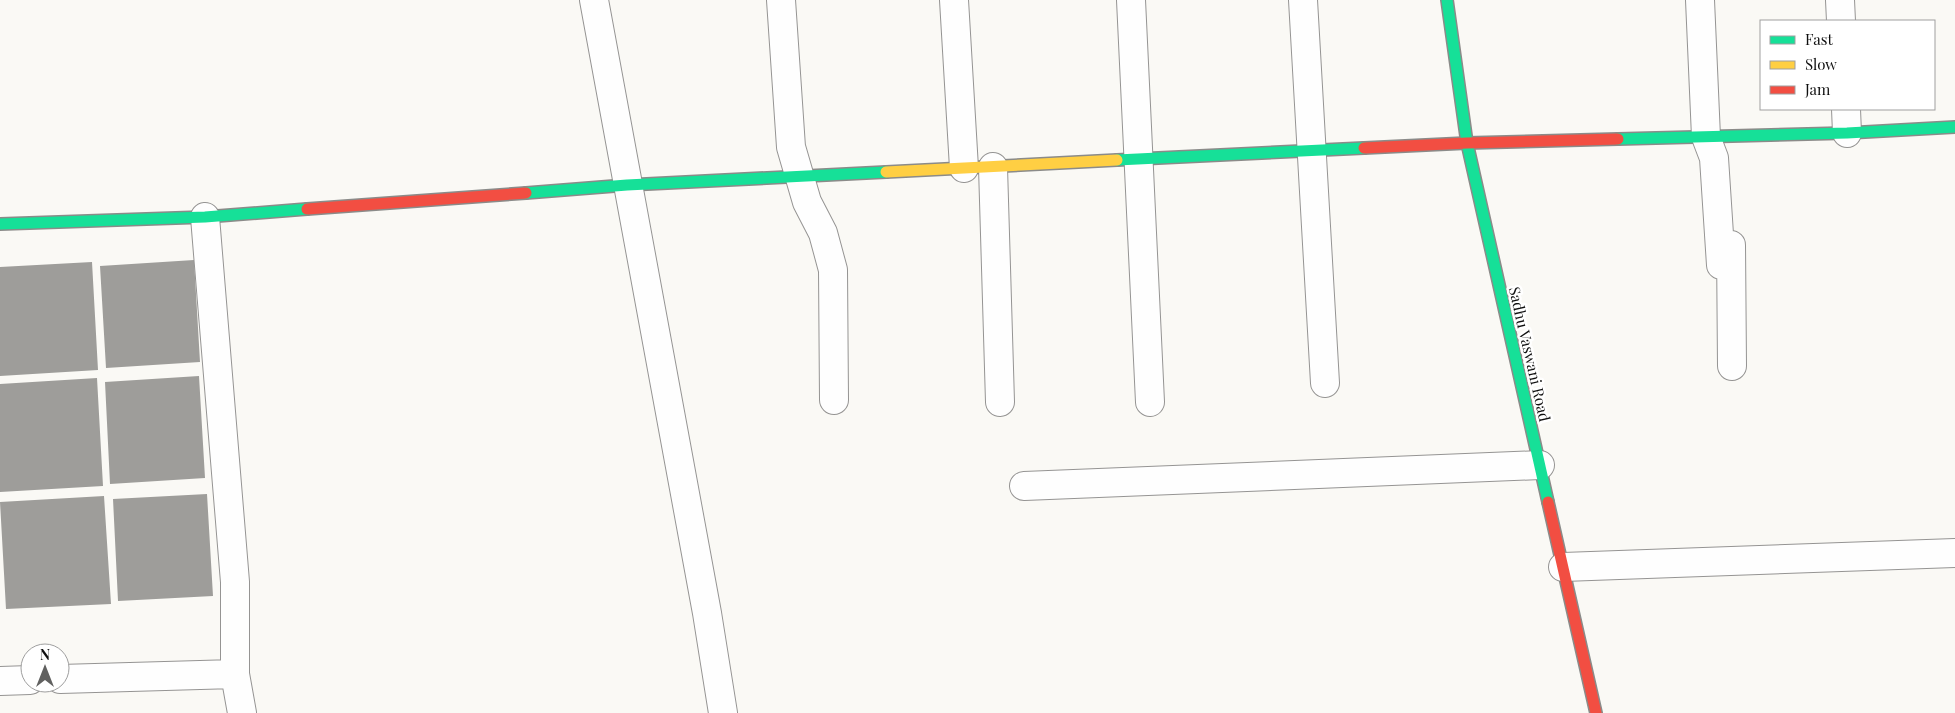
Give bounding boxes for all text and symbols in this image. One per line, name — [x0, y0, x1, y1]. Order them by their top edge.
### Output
legend — [1760, 20, 1935, 110]
text: Fast — [1805, 29, 1834, 49]
text: Slow — [1805, 54, 1837, 74]
text: Jam — [1804, 79, 1831, 99]
street label: Sadhu Vaswani Road — [1505, 285, 1555, 424]
north arrow — [20, 643, 70, 693]
text: N — [40, 645, 50, 664]

